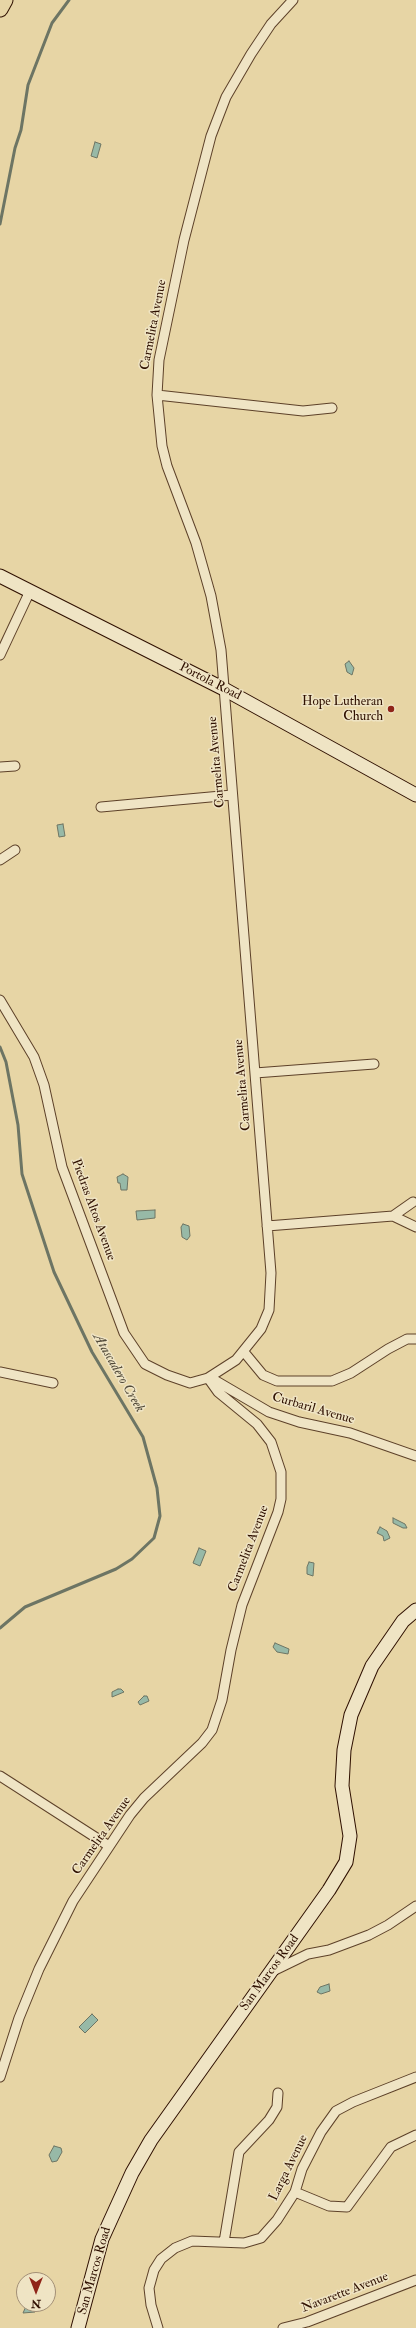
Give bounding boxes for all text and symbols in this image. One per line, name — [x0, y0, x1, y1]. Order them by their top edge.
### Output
street label: Carmelita Avenue — [138, 278, 170, 372]
street label: Portola Road — [176, 660, 244, 704]
place label: Hope Lutheran Church — [302, 694, 383, 725]
marker: Hope Lutheran Church — [386, 704, 396, 714]
street label: Carmelita Avenue — [205, 716, 229, 808]
street label: Carmelita Avenue — [231, 1039, 255, 1131]
street label: Piedras Altos Avenue — [67, 1157, 119, 1263]
water label: Atascadero Creek — [88, 1330, 148, 1416]
street label: Curbaril Avenue — [270, 1390, 356, 1428]
street label: Carmelita Avenue — [225, 1503, 273, 1595]
street label: Carmelita Avenue — [69, 1794, 135, 1878]
street label: San Marcos Road — [237, 1932, 303, 2014]
street label: Larga Avenue — [266, 2132, 312, 2204]
street label: San Marcos Road — [75, 2225, 115, 2317]
street label: Navarette Avenue — [299, 2269, 391, 2317]
north arrow — [16, 2272, 56, 2312]
text: N — [31, 2297, 41, 2310]

